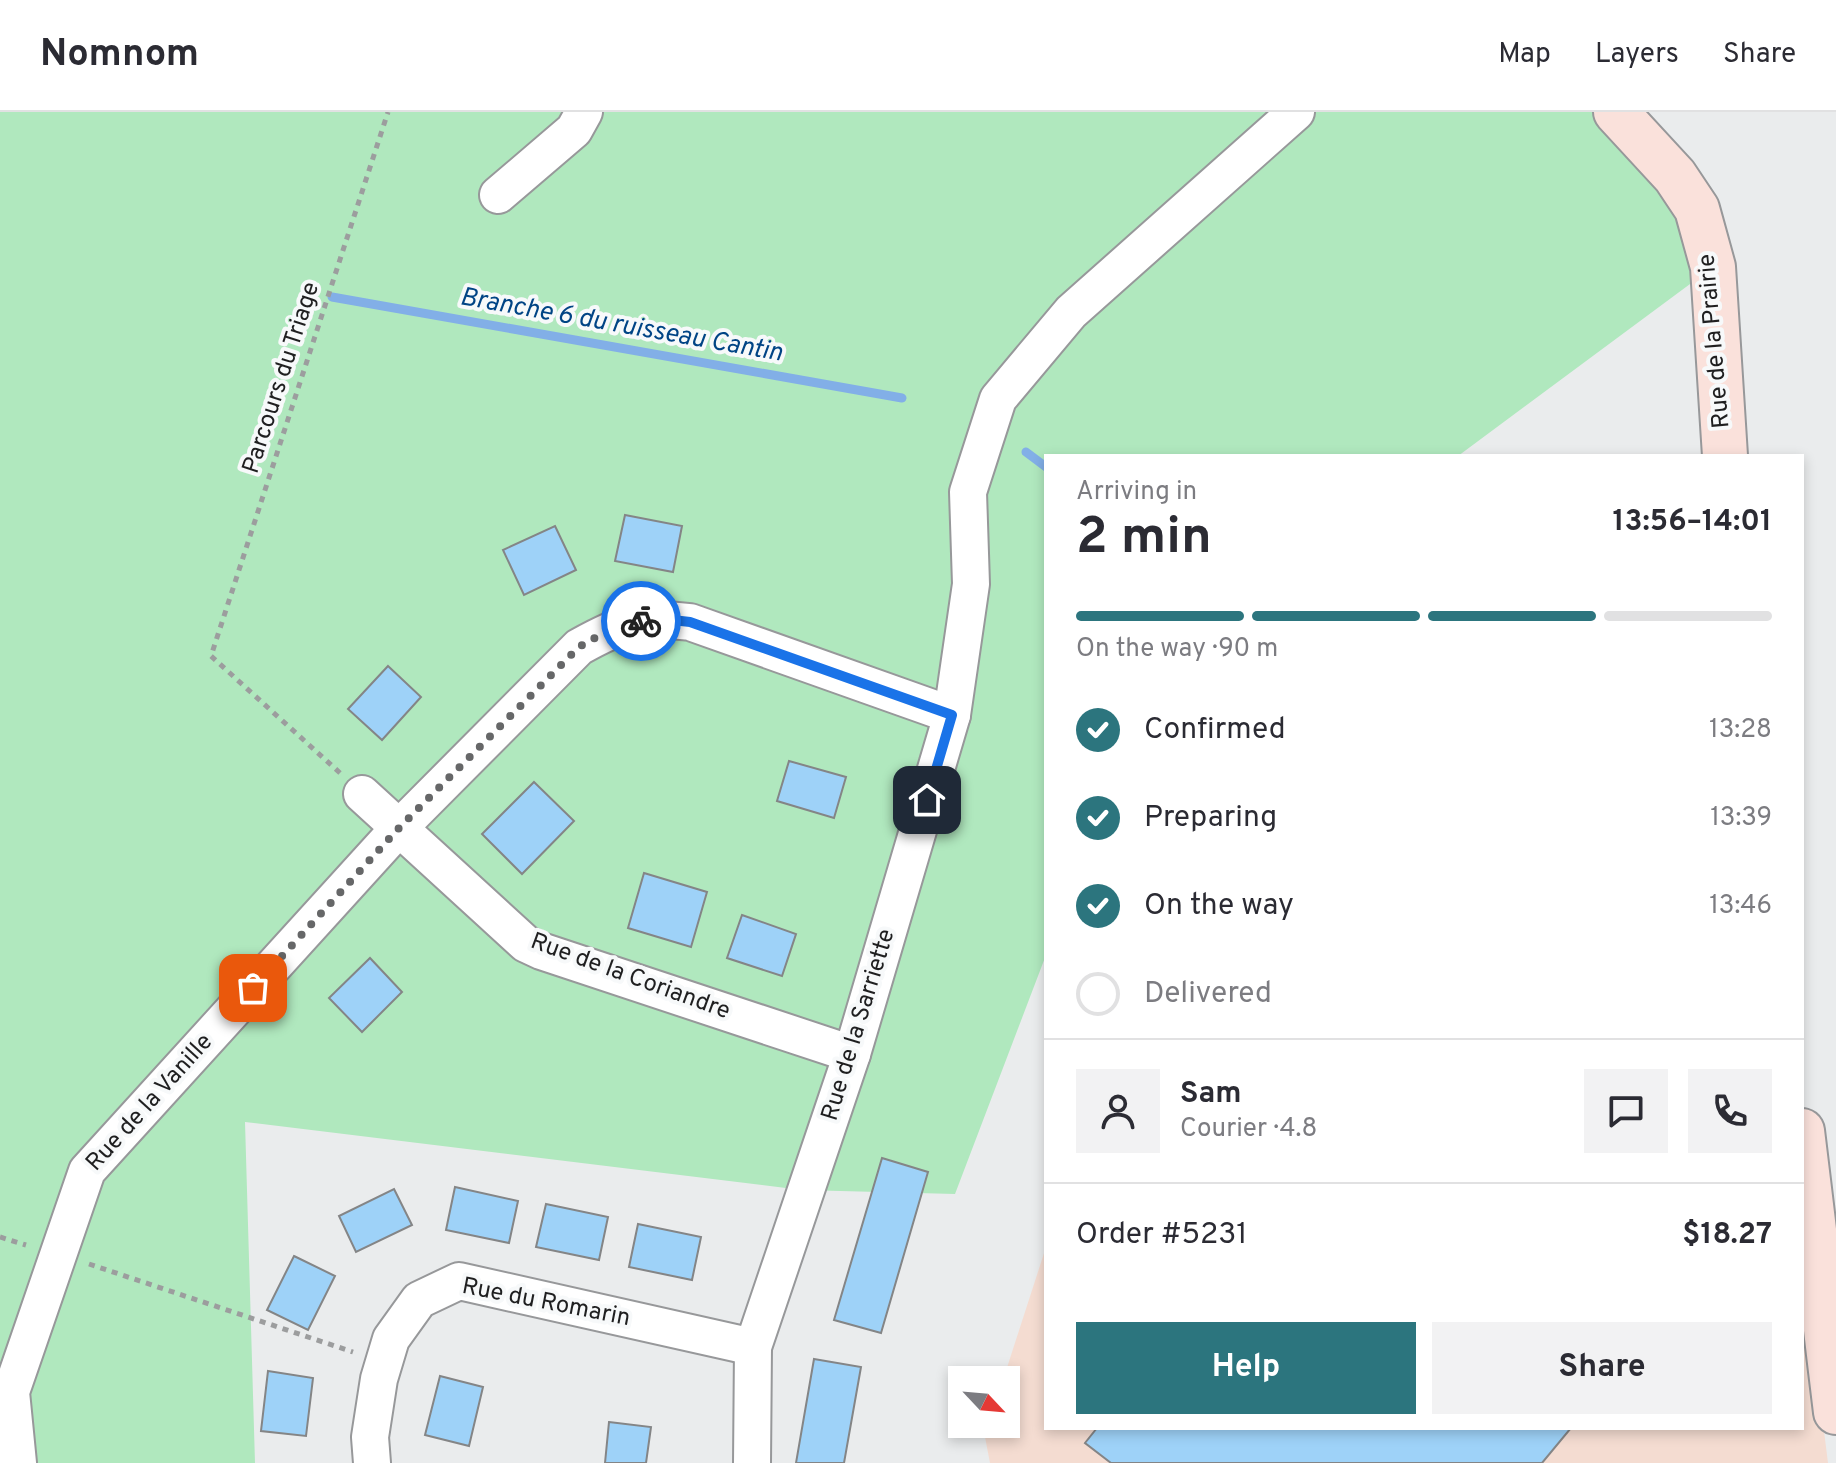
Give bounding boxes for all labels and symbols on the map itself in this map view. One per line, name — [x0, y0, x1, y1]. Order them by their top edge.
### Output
street label: Rue de la Prairie — [1692, 252, 1738, 430]
street label: Parcours du Triage — [237, 278, 327, 478]
water label: Branche 6 du ruisseau Cantin — [457, 281, 785, 371]
courier — [601, 581, 681, 661]
pin — [893, 766, 961, 834]
street label: Rue de la Sarriette — [816, 925, 902, 1125]
street label: Rue de la Coriandre — [526, 927, 734, 1027]
pin — [219, 954, 287, 1022]
street label: Rue de la Vanille — [80, 1028, 220, 1178]
street label: Rue du Romarin — [459, 1272, 633, 1334]
north arrow — [948, 1366, 1020, 1438]

